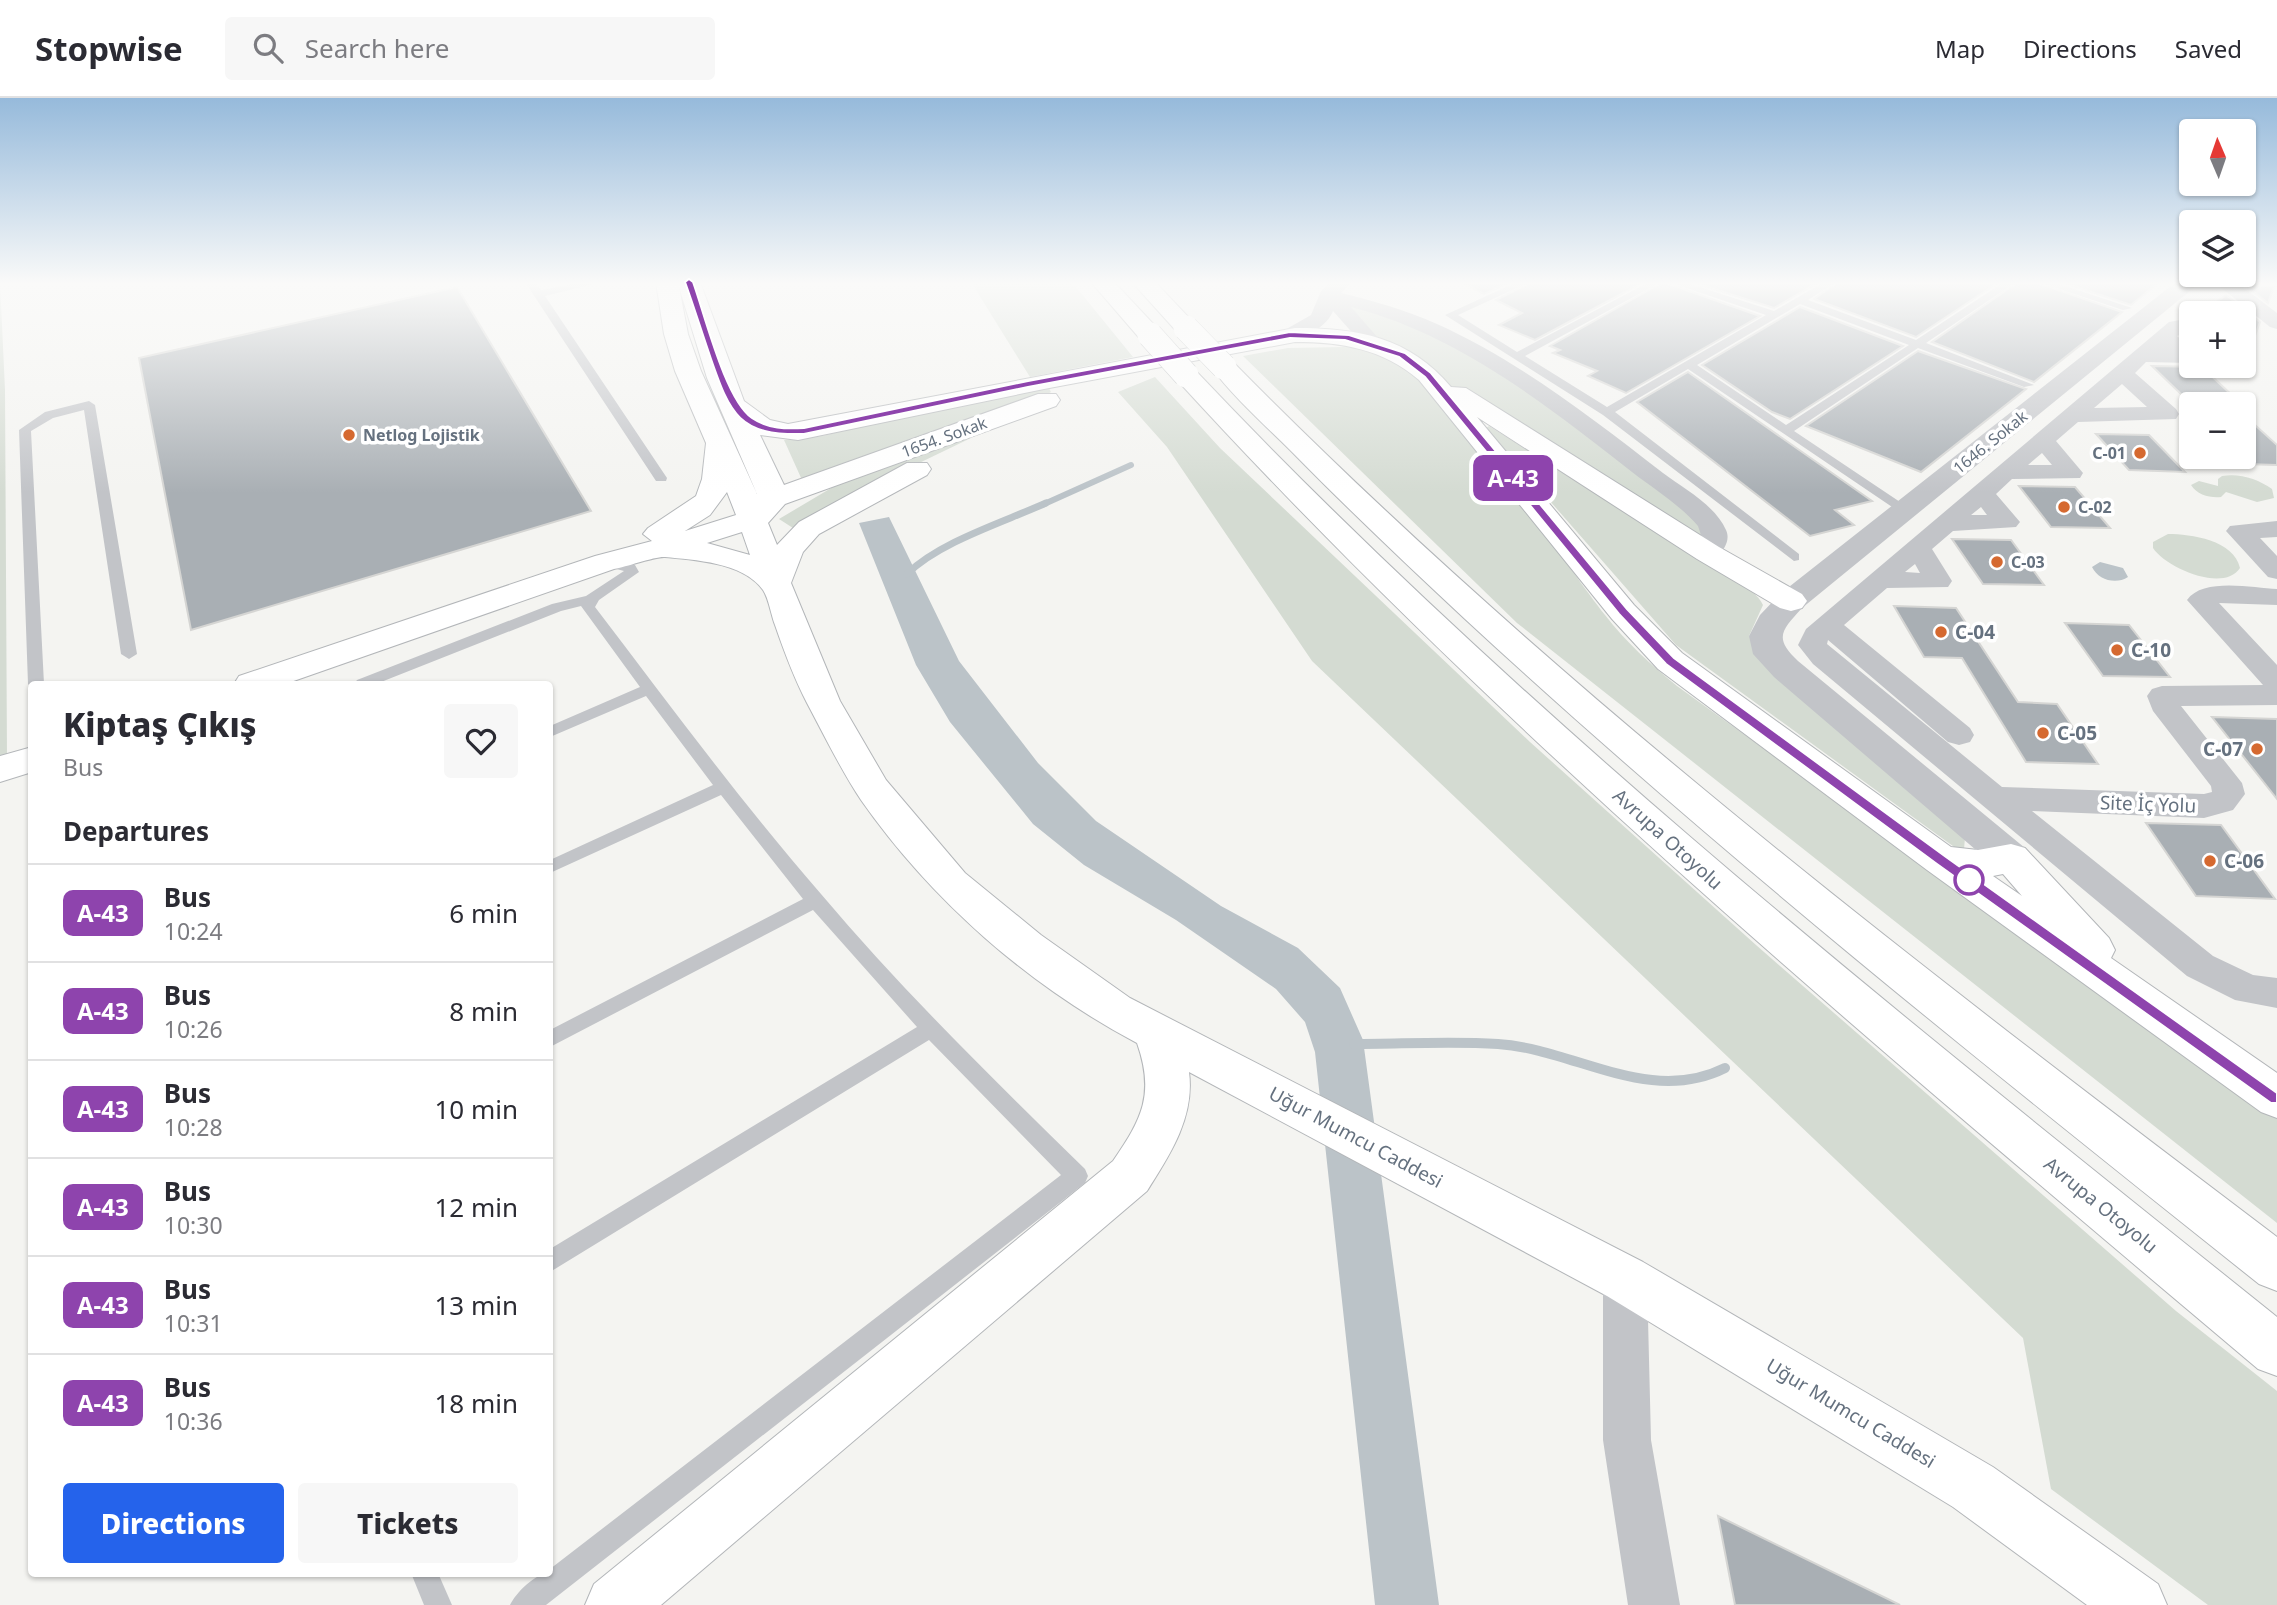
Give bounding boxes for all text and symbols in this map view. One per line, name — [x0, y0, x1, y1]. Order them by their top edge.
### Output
search box — [225, 17, 715, 80]
text: Stopwise — [35, 26, 183, 71]
icon: search — [249, 29, 287, 67]
text: Search here — [305, 30, 449, 66]
text: Map — [1935, 32, 1985, 65]
text: Directions — [2023, 32, 2137, 65]
text: Saved — [2175, 32, 2242, 65]
north arrow — [2179, 119, 2256, 196]
map controls — [2179, 119, 2256, 469]
button: layers — [2179, 210, 2256, 287]
button: + — [2179, 301, 2256, 378]
button: − — [2179, 392, 2256, 469]
street label: 1646. Sokak — [1948, 405, 2032, 479]
street label: 1654. Sokak — [898, 411, 990, 463]
place label: Netlog Lojistik — [363, 424, 480, 446]
marker: Netlog Lojistik — [341, 427, 357, 443]
place label: C-01 — [2092, 442, 2126, 464]
marker: C-01 — [2132, 445, 2148, 461]
line badge: A-43 — [1464, 455, 1562, 501]
text: A-43 — [1487, 461, 1539, 494]
place label: C-02 — [2078, 496, 2112, 518]
marker: C-02 — [2056, 499, 2072, 515]
place label: C-03 — [2011, 551, 2045, 573]
marker: C-03 — [1989, 554, 2005, 570]
place label: C-04 — [1955, 619, 1995, 645]
marker: C-04 — [1933, 624, 1949, 640]
place label: C-10 — [2131, 637, 2171, 663]
marker: C-10 — [2109, 642, 2125, 658]
text: Kiptaş Çıkış — [63, 702, 256, 747]
button: heart — [444, 704, 518, 778]
place label: C-05 — [2057, 720, 2097, 746]
marker: C-05 — [2035, 725, 2051, 741]
place label: C-07 — [2203, 736, 2243, 762]
marker: C-07 — [2249, 741, 2265, 757]
text: Bus — [63, 751, 103, 783]
street label: Avrupa Otoyolu — [1608, 783, 1728, 895]
street label: Site İç Yolu — [2099, 789, 2197, 819]
text: Departures — [63, 813, 209, 849]
place label: C-06 — [2224, 848, 2264, 874]
marker: C-06 — [2202, 853, 2218, 869]
unlabelled marker — [1954, 865, 1984, 895]
text: Bus — [164, 879, 211, 915]
text: 6 min — [449, 895, 518, 931]
text: A-43 — [77, 896, 129, 929]
text: 10:24 — [164, 915, 223, 947]
text: Bus — [164, 977, 211, 1013]
text: 8 min — [449, 993, 518, 1029]
text: A-43 — [77, 994, 129, 1027]
text: 10:26 — [164, 1013, 223, 1045]
text: Bus — [164, 1075, 211, 1111]
street label: Uğur Mumcu Caddesi — [1265, 1080, 1447, 1194]
text: 10 min — [434, 1091, 518, 1127]
text: A-43 — [77, 1092, 129, 1125]
text: 10:28 — [164, 1111, 223, 1143]
street label: Avrupa Otoyolu — [2039, 1151, 2163, 1259]
text: Bus — [164, 1173, 211, 1209]
text: 12 min — [434, 1189, 518, 1225]
text: A-43 — [77, 1190, 129, 1223]
text: 10:30 — [164, 1209, 223, 1241]
text: Bus — [164, 1271, 211, 1307]
text: 13 min — [434, 1287, 518, 1323]
text: A-43 — [77, 1288, 129, 1321]
text: 10:31 — [164, 1307, 223, 1339]
street label: Uğur Mumcu Caddesi — [1761, 1352, 1941, 1474]
text: Bus — [164, 1369, 211, 1405]
text: 18 min — [434, 1385, 518, 1421]
text: A-43 — [77, 1386, 129, 1419]
text: 10:36 — [164, 1405, 223, 1437]
button: Directions — [63, 1483, 284, 1563]
button: Tickets — [298, 1483, 518, 1563]

